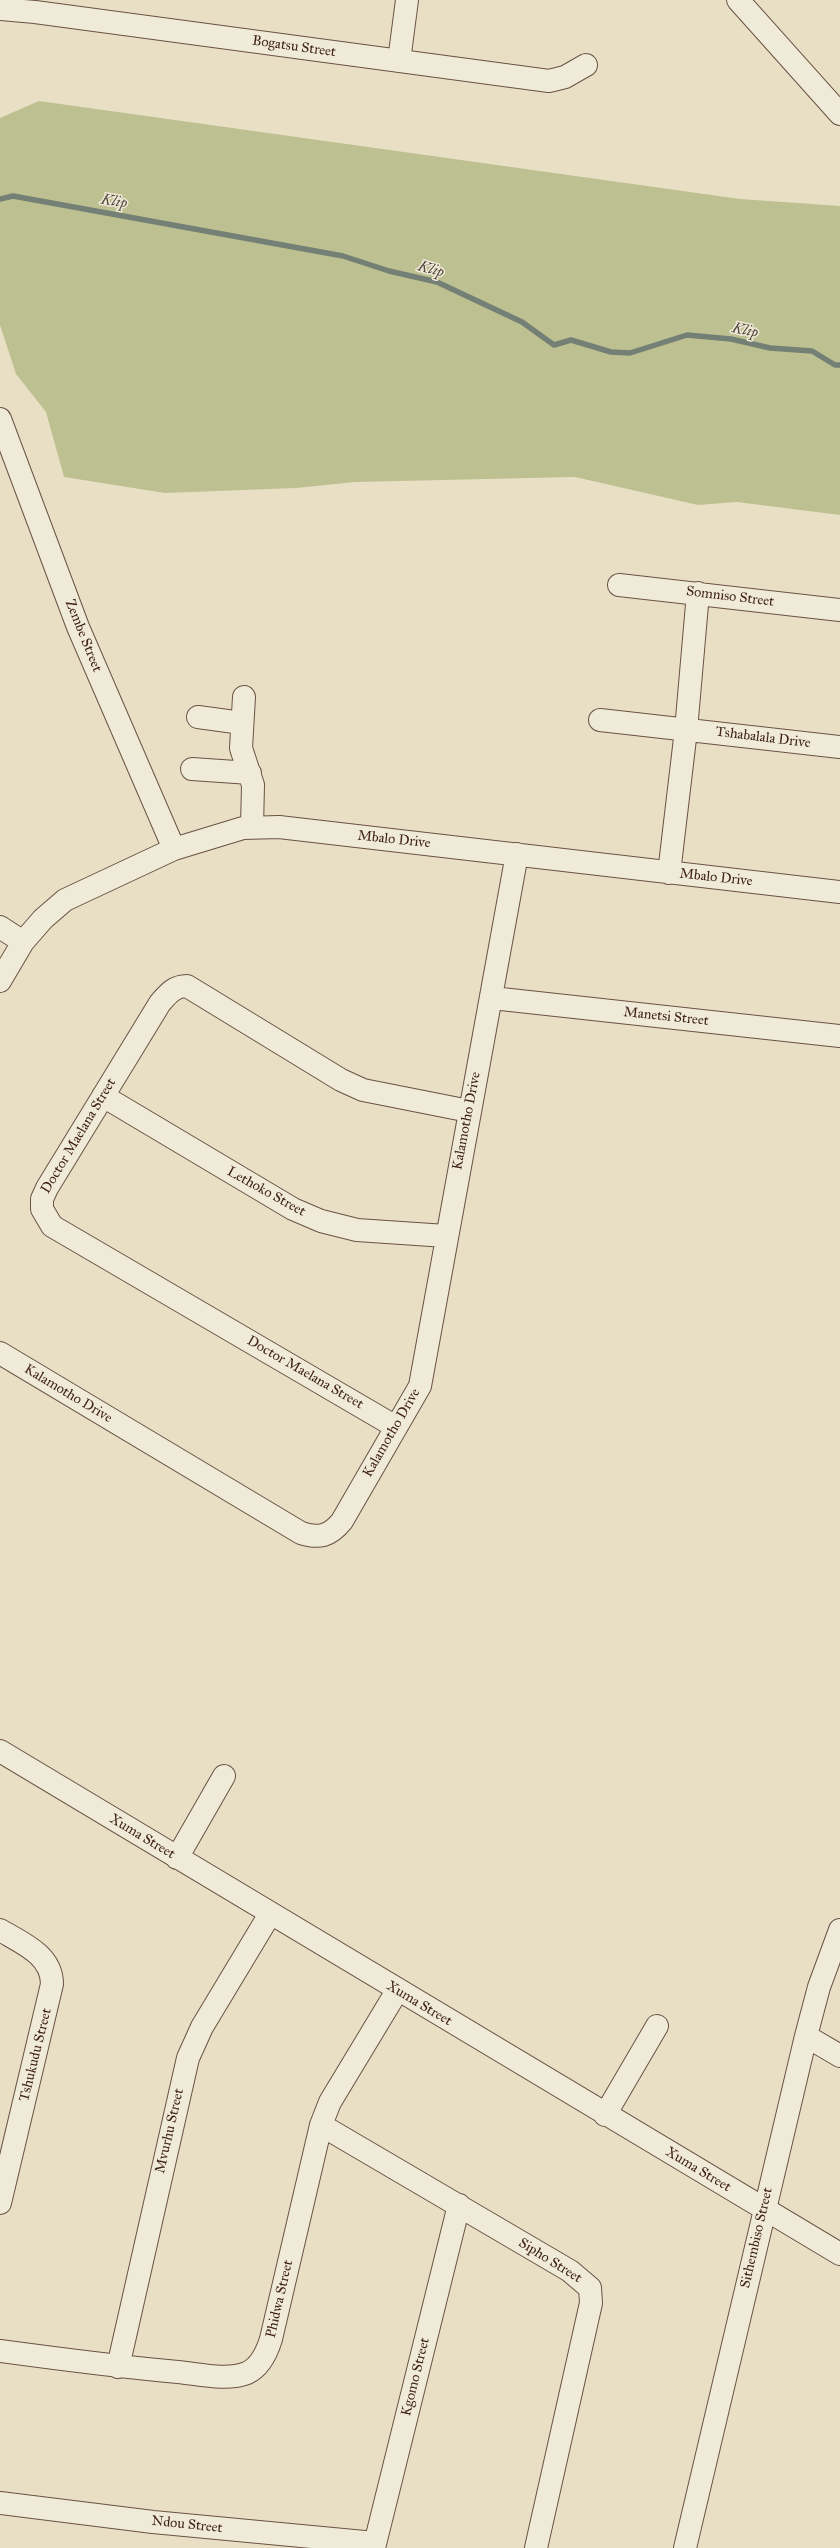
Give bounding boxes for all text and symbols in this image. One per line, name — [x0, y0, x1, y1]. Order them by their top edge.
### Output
street label: Bogatsu Street — [251, 33, 337, 61]
water label: Klip — [100, 191, 128, 213]
water label: Klip — [416, 258, 446, 282]
water label: Klip — [730, 319, 760, 343]
street label: Somniso Street — [685, 583, 775, 611]
street label: Zembe Street — [61, 597, 105, 675]
street label: Tshabalala Drive — [715, 724, 811, 752]
street label: Mbalo Drive — [357, 828, 431, 852]
street label: Mbalo Drive — [679, 866, 753, 890]
street label: Manetsi Street — [623, 1004, 709, 1030]
street label: Kalamotho Drive — [449, 1070, 485, 1172]
street label: Doctor Maelana Street — [38, 1075, 120, 1197]
street label: Lethoko Street — [224, 1164, 308, 1220]
street label: Doctor Maelana Street — [244, 1333, 366, 1413]
street label: Kalamotho Drive — [21, 1361, 115, 1427]
street label: Kalamotho Drive — [360, 1386, 424, 1480]
street label: Xuma Street — [106, 1811, 178, 1863]
street label: Xuma Street — [383, 1978, 455, 2030]
street label: Tshukudu Street — [16, 2007, 56, 2103]
street label: Mvurhu Street — [152, 2087, 188, 2175]
street label: Xuma Street — [662, 2144, 734, 2196]
street label: Sithembiso Street — [737, 2186, 777, 2290]
street label: Sipho Street — [515, 2235, 585, 2287]
street label: Phidwa Street — [263, 2258, 297, 2340]
street label: Kgomo Street — [398, 2336, 434, 2418]
street label: Ndou Street — [151, 2513, 223, 2537]

